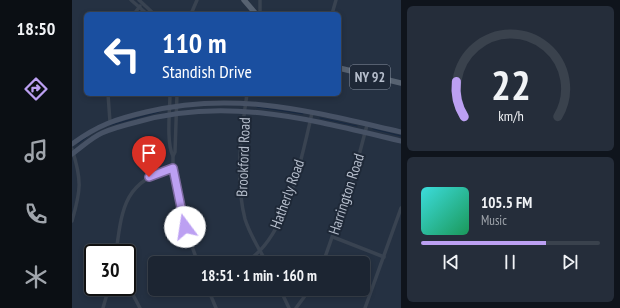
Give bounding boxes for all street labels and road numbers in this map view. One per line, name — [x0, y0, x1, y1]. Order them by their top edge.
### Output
road number: NY 92 — [350, 65, 390, 89]
street label: Brookford Road — [232, 117, 254, 197]
street label: Harrington Road — [324, 151, 368, 237]
street label: Hatherly Road — [266, 157, 308, 231]

